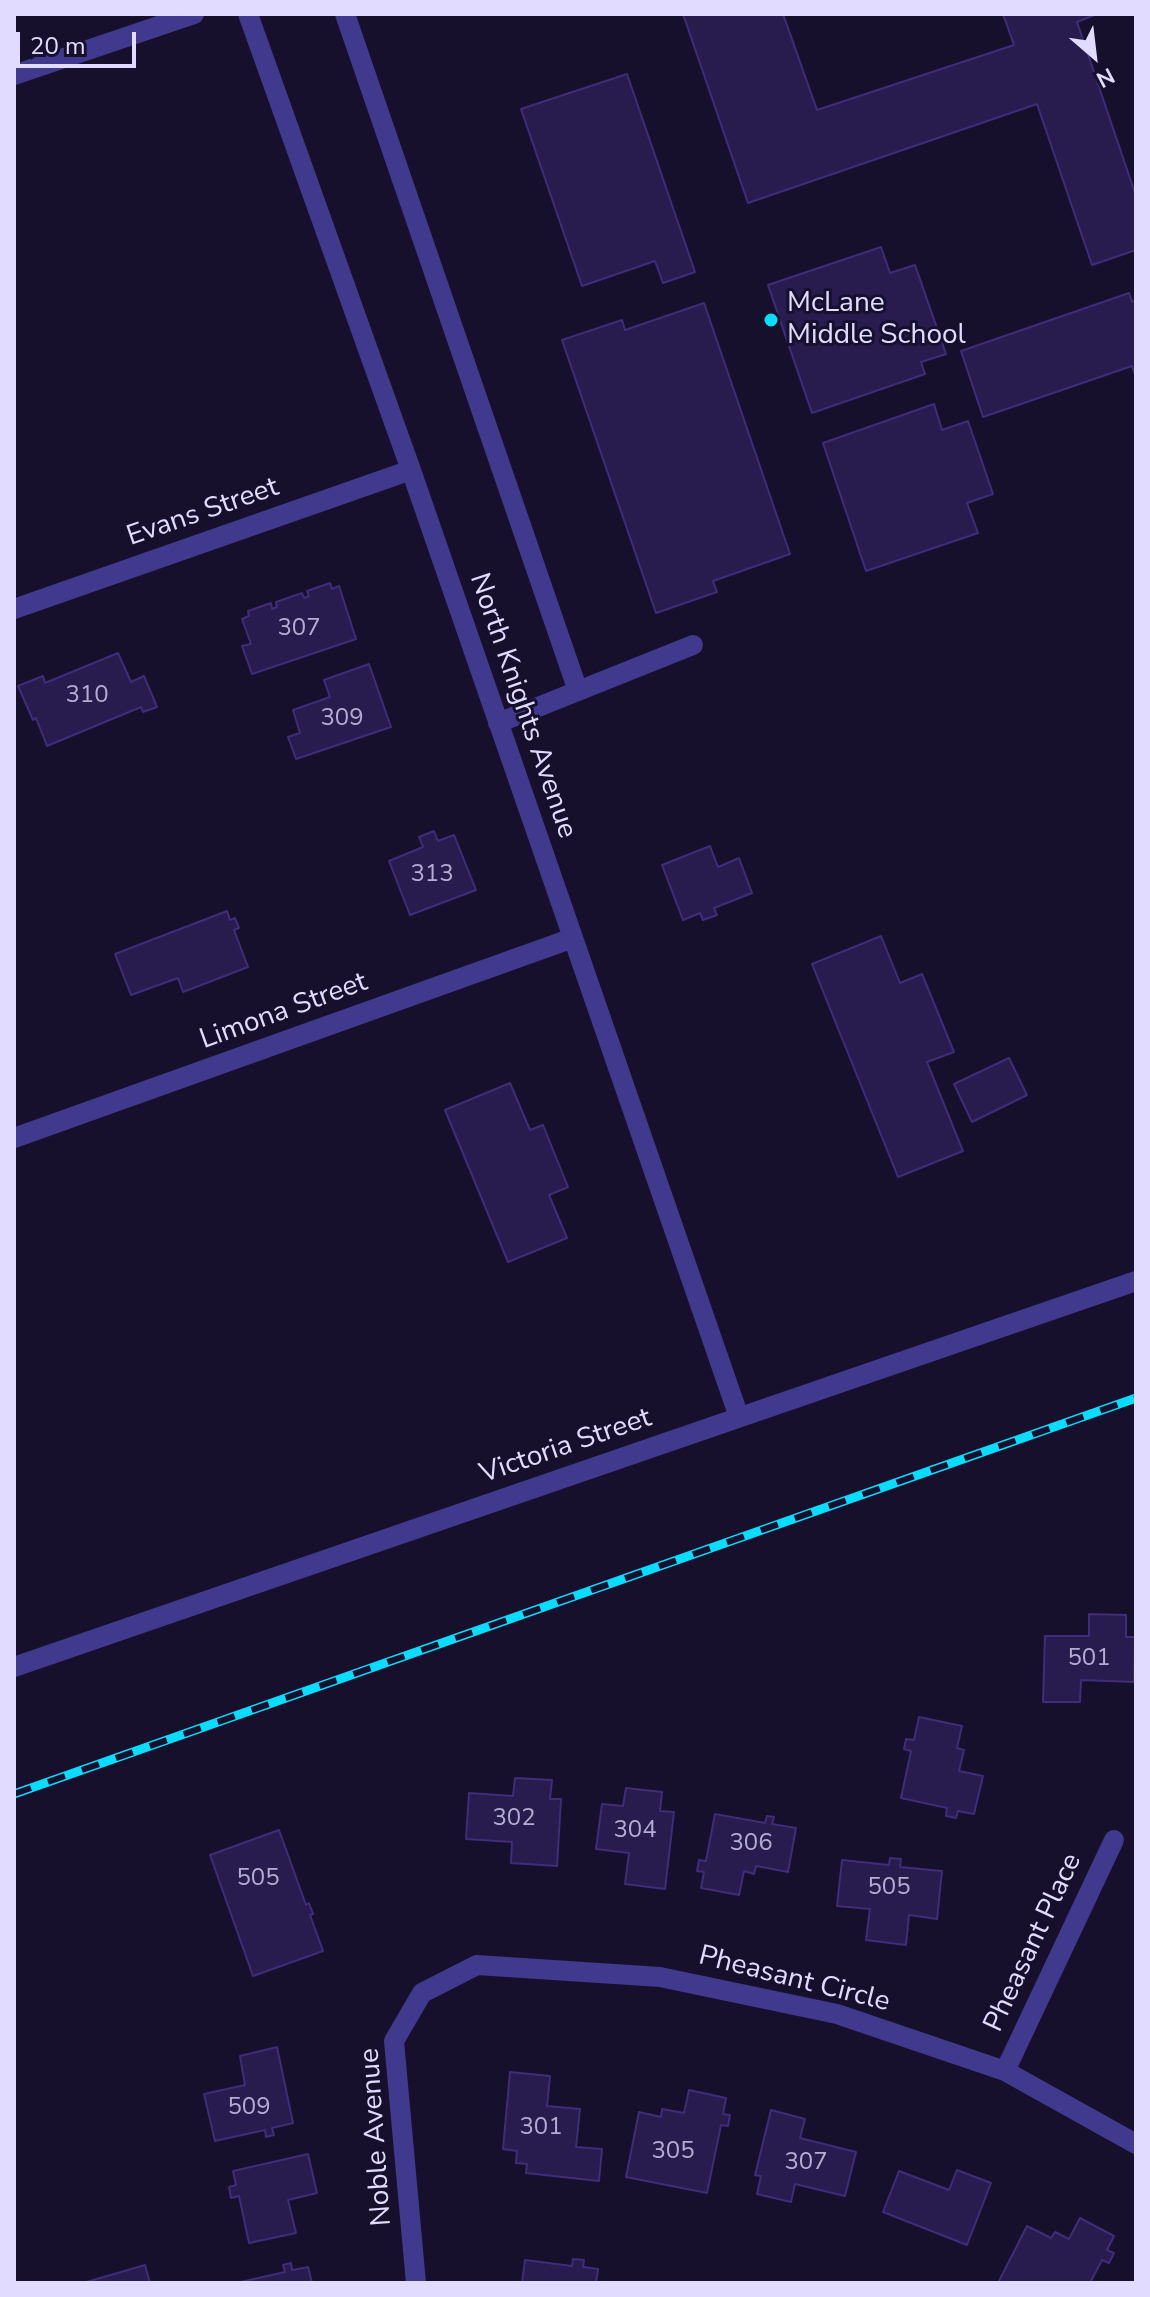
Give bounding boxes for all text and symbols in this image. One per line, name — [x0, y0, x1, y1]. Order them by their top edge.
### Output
scale bar — [20, 16, 140, 66]
north arrow — [1054, 16, 1134, 96]
text: 20 m — [30, 30, 86, 62]
text: N — [1091, 60, 1120, 94]
place label: McLane Middle School — [787, 287, 966, 353]
marker: McLane Middle School — [762, 311, 780, 329]
street label: Evans Street — [123, 471, 283, 555]
street label: North Knights Avenue — [461, 569, 583, 843]
house number: 307 — [277, 615, 321, 643]
house number: 310 — [65, 682, 109, 710]
house number: 309 — [320, 705, 364, 733]
house number: 313 — [410, 861, 454, 889]
street label: Limona Street — [196, 966, 372, 1058]
street label: Victoria Street — [476, 1402, 656, 1492]
house number: 501 — [1067, 1645, 1111, 1673]
house number: 302 — [492, 1805, 536, 1833]
house number: 304 — [613, 1817, 657, 1845]
house number: 306 — [729, 1830, 773, 1858]
street label: Pheasant Place — [978, 1848, 1090, 2038]
house number: 505 — [236, 1865, 280, 1893]
house number: 505 — [867, 1874, 911, 1902]
street label: Pheasant Circle — [695, 1940, 893, 2020]
street label: Noble Avenue — [354, 2047, 400, 2227]
house number: 509 — [227, 2094, 271, 2122]
house number: 301 — [519, 2114, 563, 2142]
house number: 305 — [651, 2138, 695, 2166]
house number: 307 — [784, 2149, 828, 2177]

